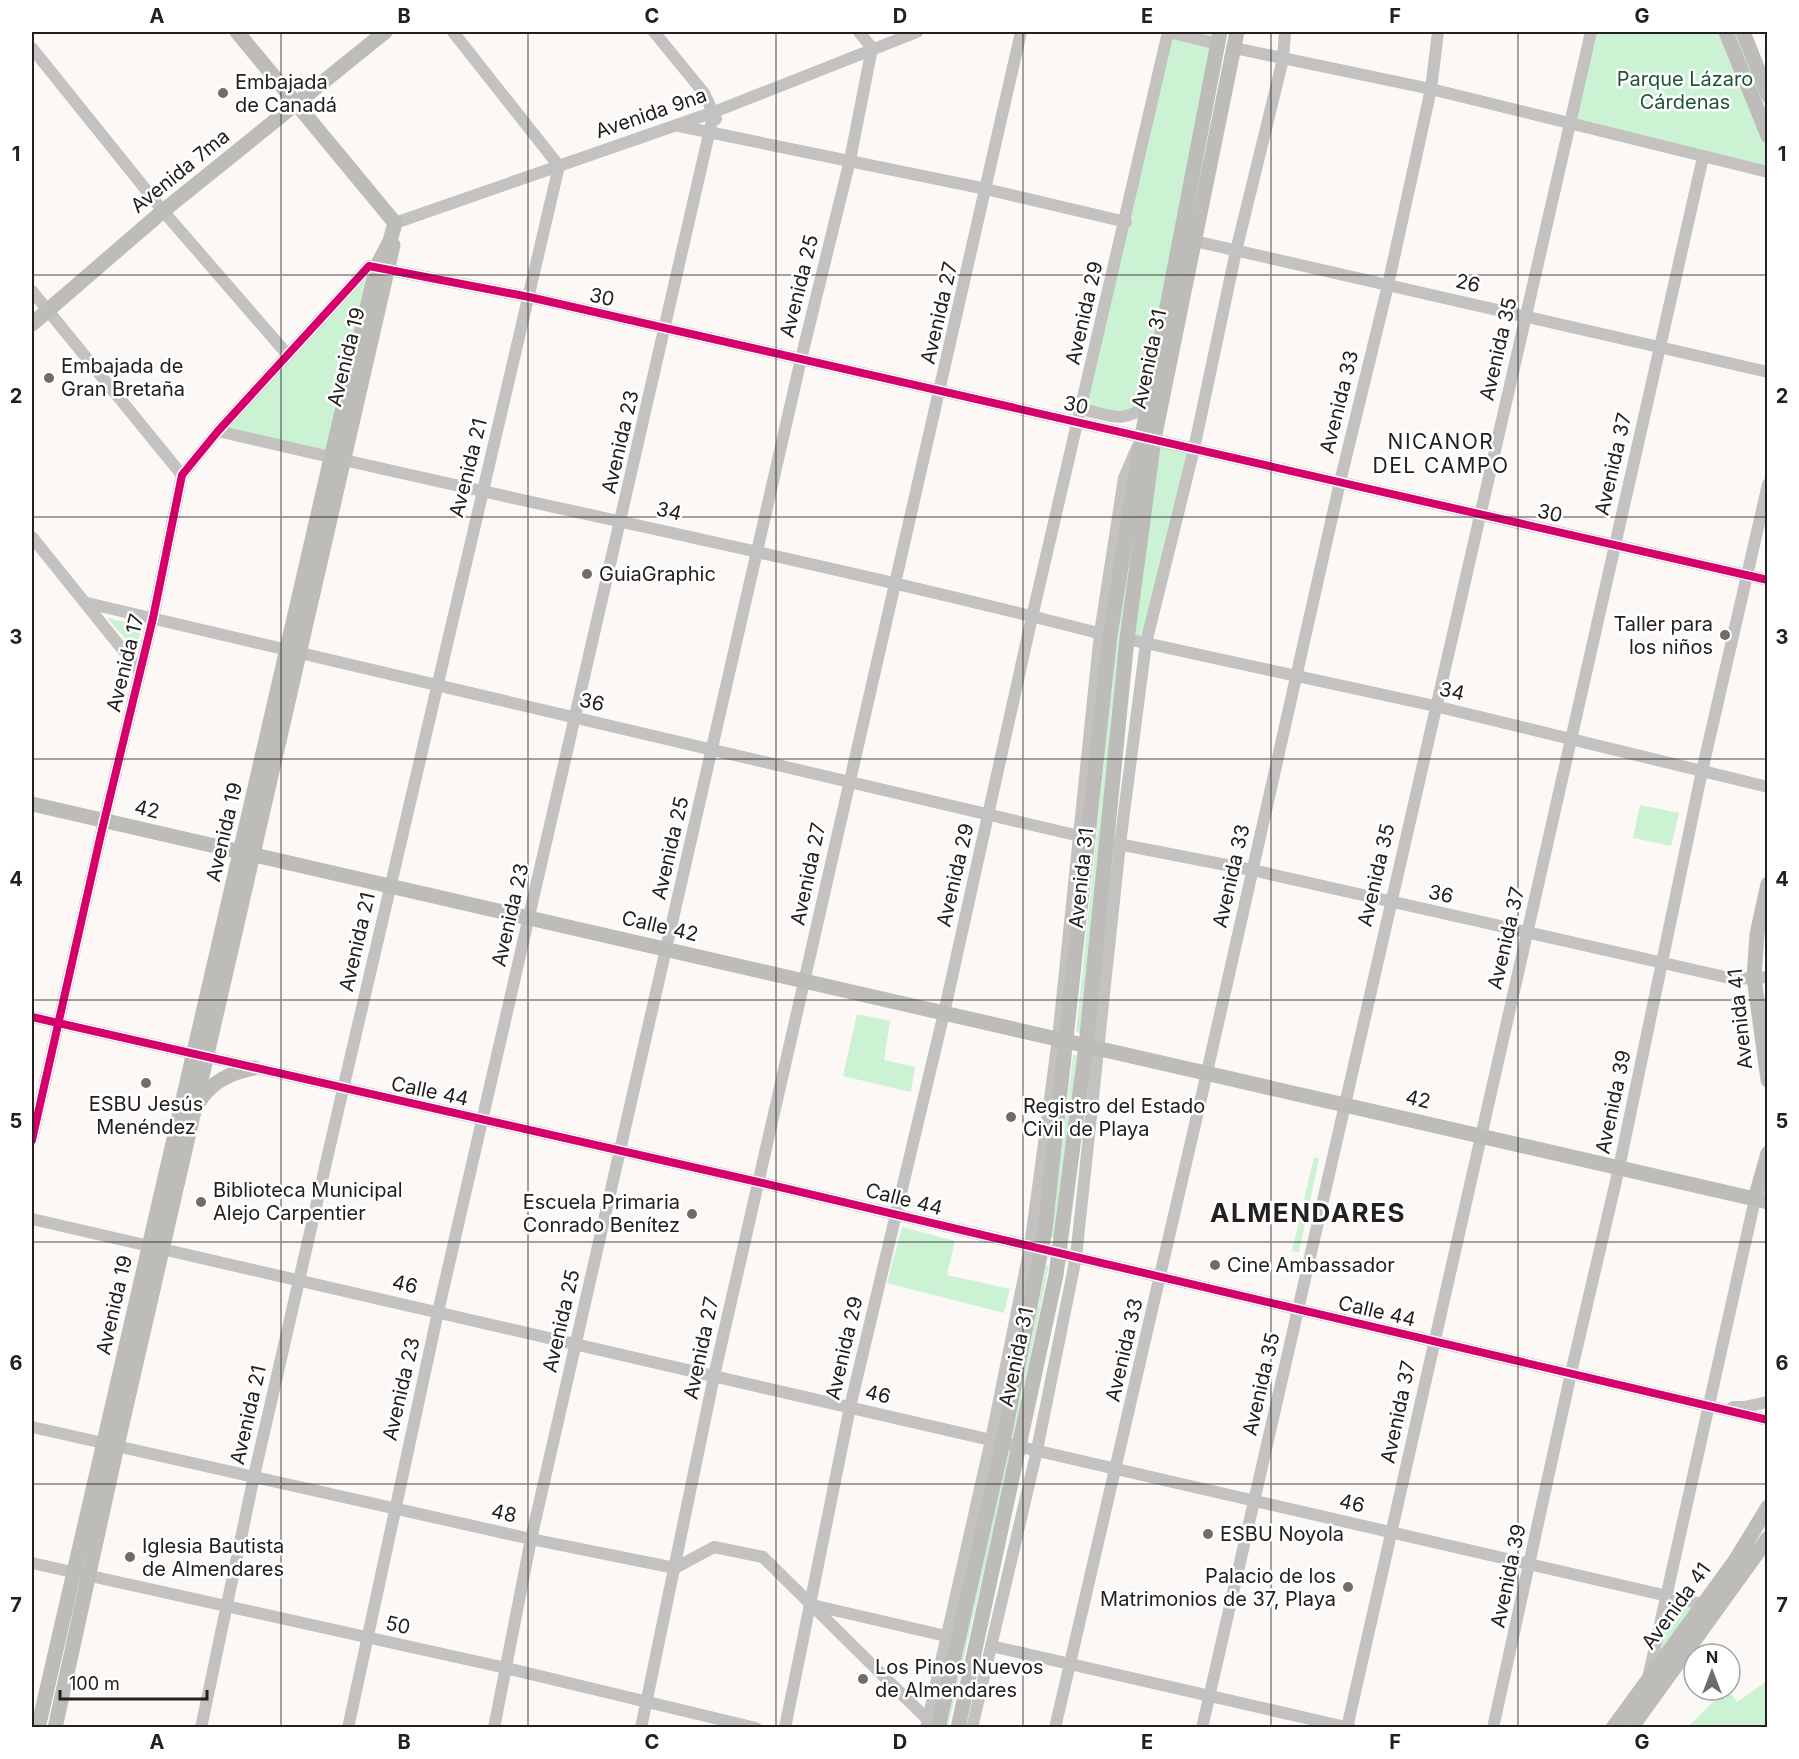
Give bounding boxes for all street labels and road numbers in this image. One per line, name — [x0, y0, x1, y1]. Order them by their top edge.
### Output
street label: Avenida 9na — [592, 83, 710, 143]
street label: Avenida 7ma — [126, 124, 234, 218]
street label: Avenida 25 — [775, 232, 823, 340]
street label: Avenida 29 — [1060, 259, 1108, 367]
street label: Avenida 27 — [916, 260, 962, 366]
street label: 26 — [1453, 269, 1483, 297]
street label: 30 — [587, 282, 617, 312]
street label: Avenida 35 — [1474, 295, 1522, 403]
street label: Avenida 19 — [322, 305, 370, 409]
street label: Avenida 31 — [1127, 307, 1171, 411]
street label: Avenida 33 — [1315, 348, 1363, 456]
street label: Avenida 23 — [596, 388, 644, 496]
street label: 30 — [1061, 390, 1091, 420]
street label: Avenida 37 — [1590, 410, 1636, 518]
street label: Avenida 21 — [444, 416, 492, 520]
street label: 34 — [654, 496, 684, 526]
street label: 30 — [1535, 498, 1565, 528]
street label: Avenida 17 — [101, 611, 149, 715]
street label: 34 — [1437, 676, 1467, 706]
street label: 36 — [577, 688, 607, 716]
street label: Avenida 19 — [201, 780, 247, 884]
street label: 42 — [132, 794, 162, 824]
street label: Avenida 25 — [646, 794, 694, 902]
street label: Avenida 27 — [785, 821, 831, 927]
street label: Avenida 29 — [931, 821, 979, 929]
street label: Avenida 35 — [1352, 821, 1400, 929]
street label: Avenida 33 — [1207, 822, 1255, 930]
street label: Avenida 31 — [1064, 826, 1098, 930]
street label: Avenida 23 — [486, 861, 534, 969]
street label: 36 — [1426, 880, 1456, 908]
street label: Avenida 37 — [1483, 884, 1529, 992]
street label: Avenida 21 — [334, 890, 380, 994]
street label: Calle 42 — [619, 906, 701, 946]
street label: Avenida 41 — [1723, 967, 1757, 1071]
street label: Avenida 39 — [1590, 1048, 1636, 1156]
street label: Calle 44 — [389, 1071, 471, 1111]
street label: 42 — [1403, 1084, 1433, 1114]
street label: Calle 44 — [863, 1178, 945, 1220]
street label: Avenida 19 — [91, 1253, 137, 1357]
street label: Avenida 25 — [537, 1267, 585, 1375]
street label: 46 — [390, 1269, 420, 1299]
street label: Calle 44 — [1336, 1290, 1418, 1332]
street label: Avenida 29 — [820, 1294, 868, 1402]
street label: Avenida 27 — [678, 1295, 724, 1401]
street label: Avenida 33 — [1100, 1296, 1148, 1404]
street label: Avenida 31 — [994, 1305, 1038, 1409]
street label: Avenida 35 — [1237, 1330, 1285, 1438]
street label: Avenida 23 — [377, 1335, 425, 1443]
street label: Avenida 37 — [1375, 1358, 1421, 1466]
street label: Avenida 21 — [225, 1363, 271, 1467]
street label: 46 — [863, 1379, 893, 1409]
street label: 46 — [1337, 1488, 1367, 1518]
street label: 48 — [489, 1498, 519, 1528]
street label: Avenida 39 — [1485, 1522, 1531, 1630]
street label: Avenida 41 — [1636, 1558, 1716, 1654]
street label: 50 — [383, 1611, 413, 1639]

